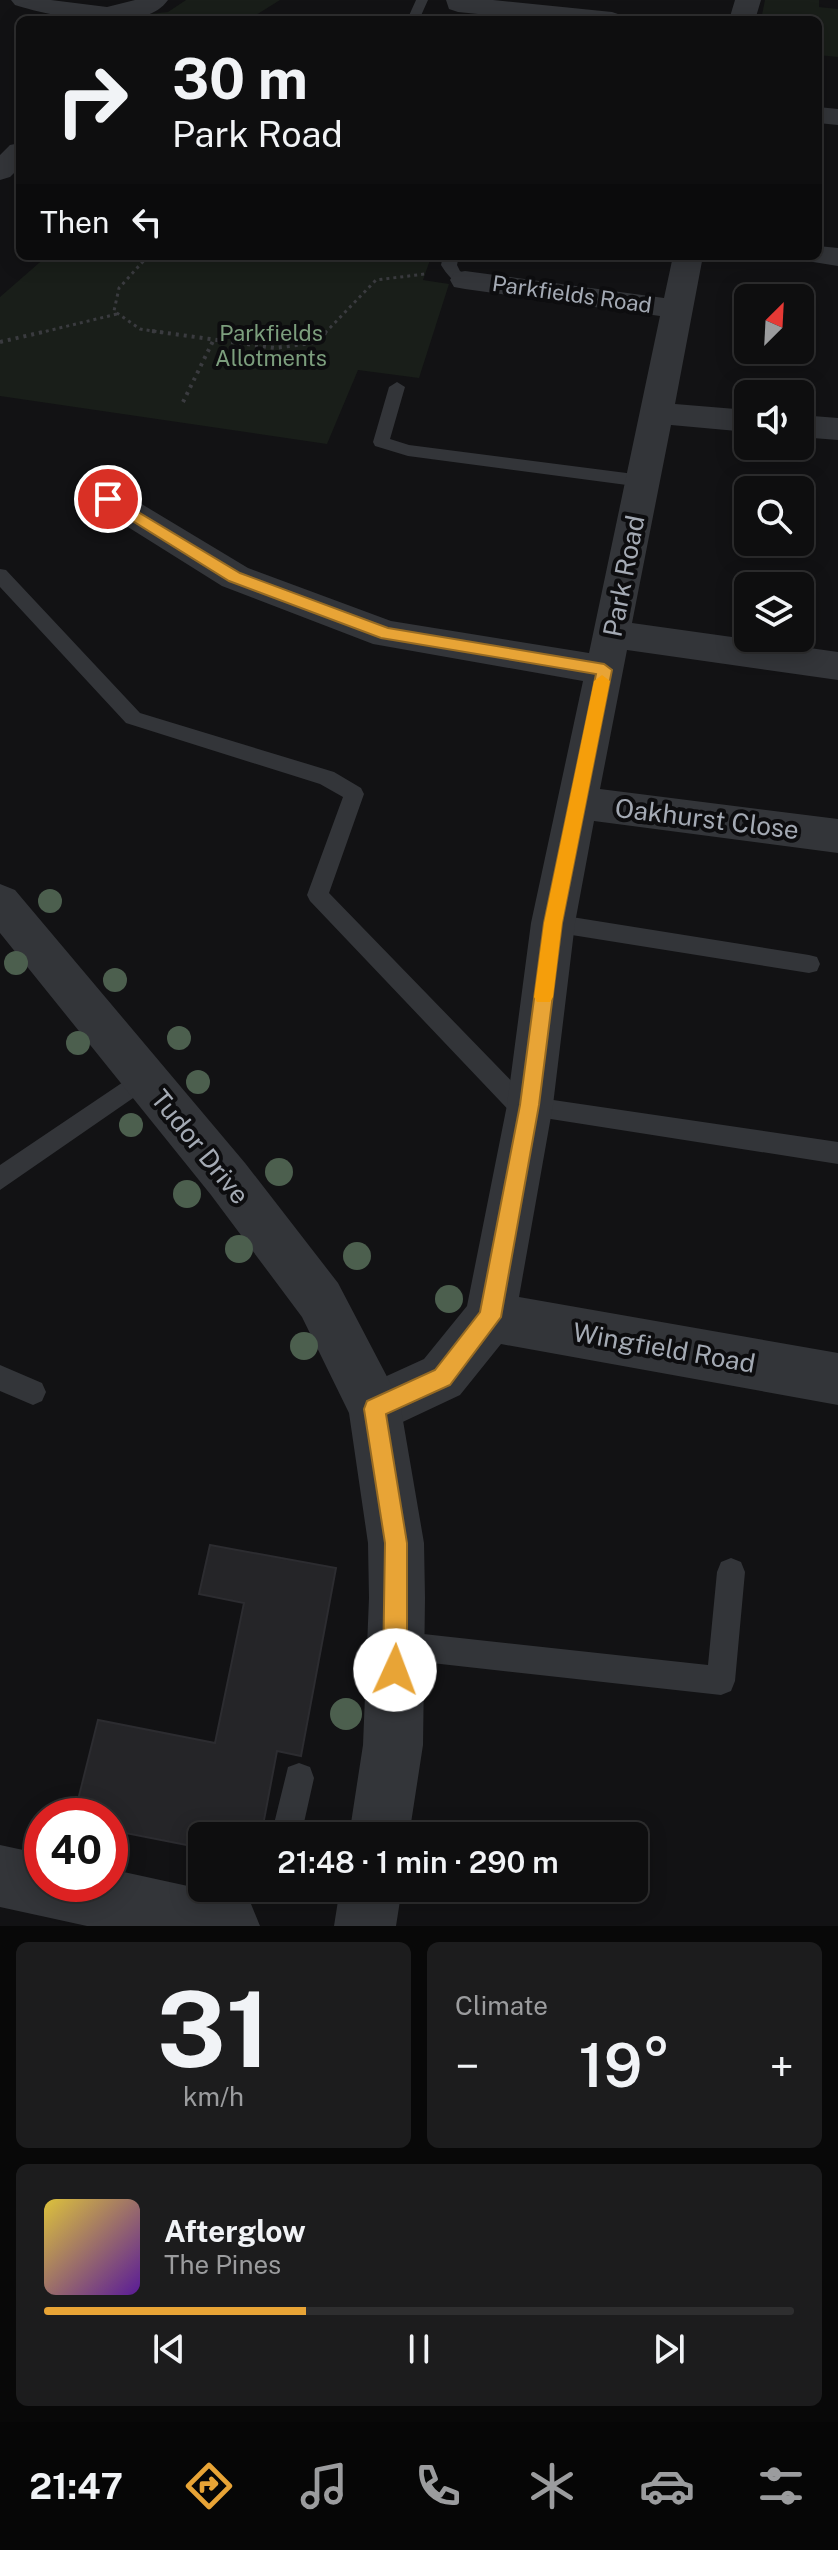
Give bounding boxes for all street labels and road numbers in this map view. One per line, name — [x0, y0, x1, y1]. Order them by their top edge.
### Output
street label: Parkfields Road — [490, 270, 654, 318]
street label: Park Road — [597, 512, 650, 639]
street label: Oakhurst Close — [613, 792, 801, 845]
street label: Tudor Drive — [145, 1083, 256, 1210]
street label: Wingfield Road — [570, 1316, 758, 1379]

